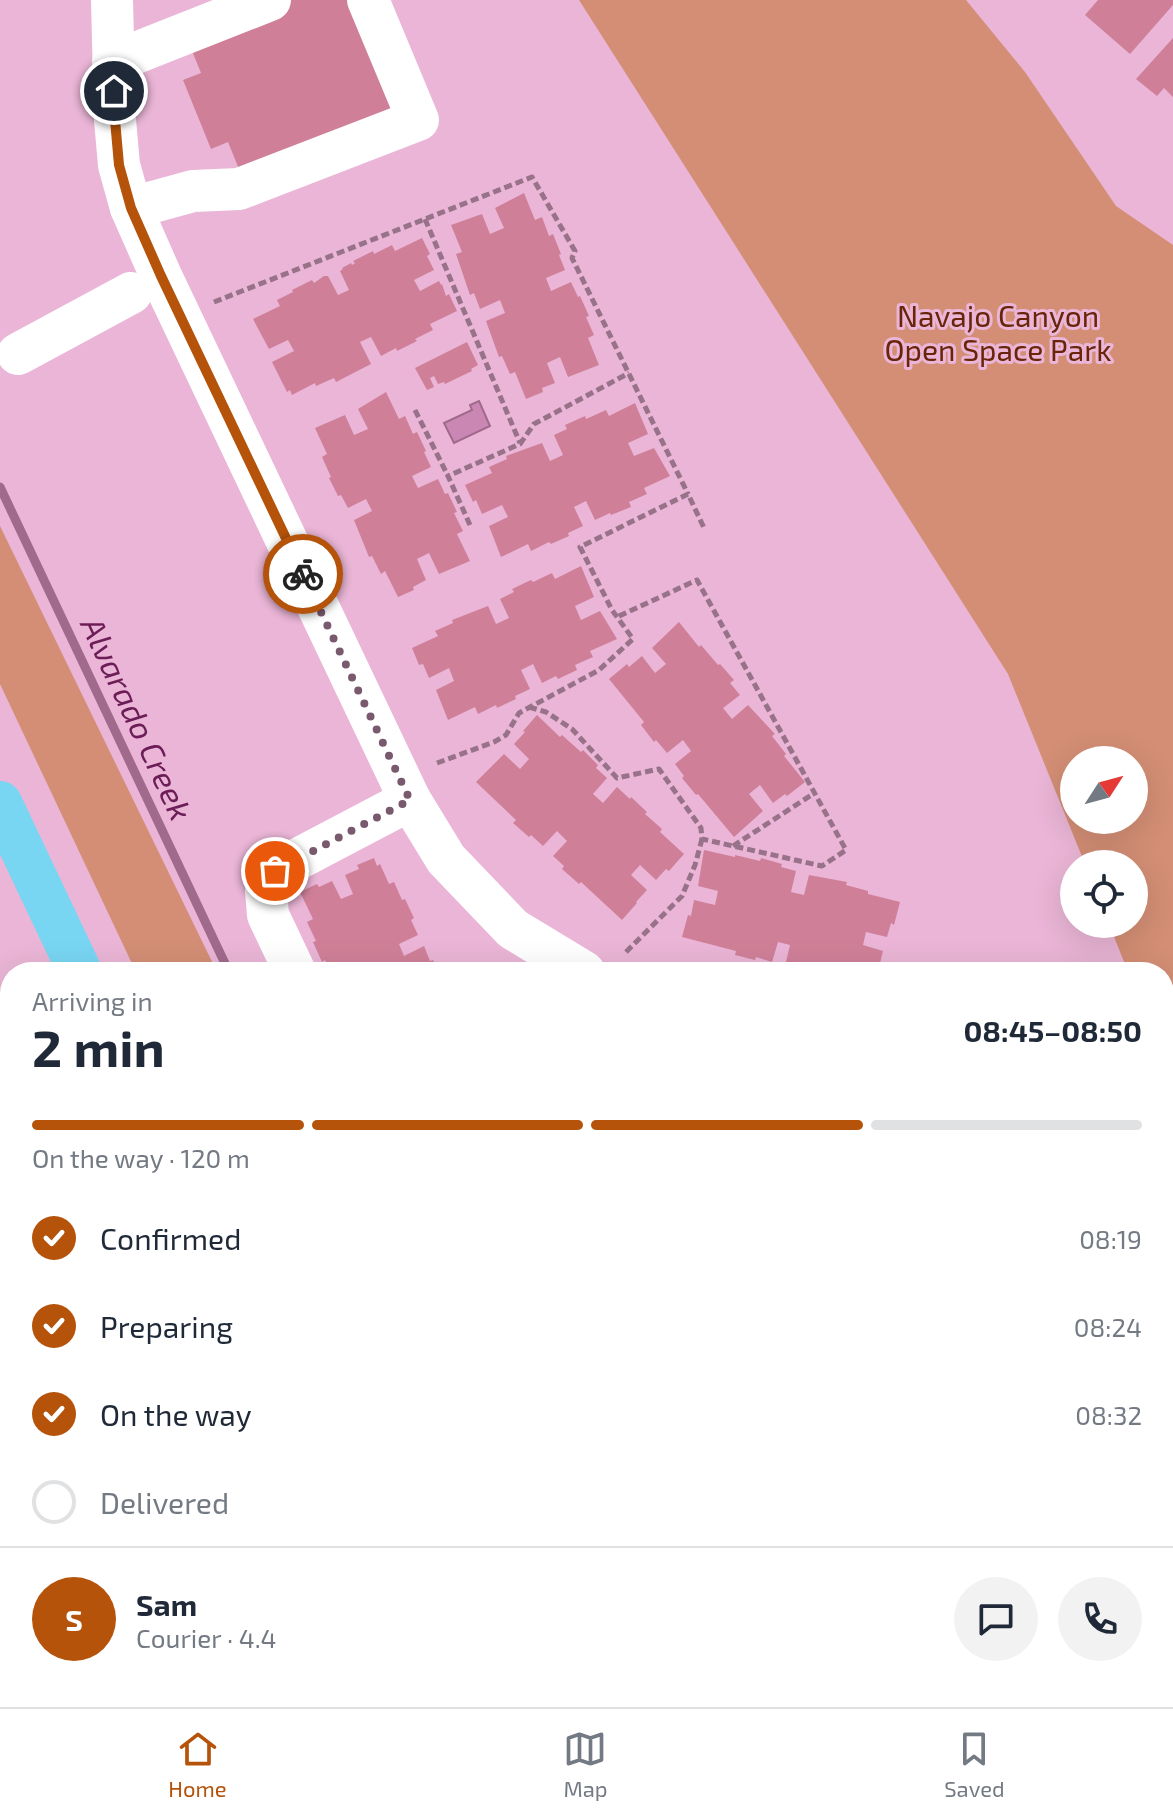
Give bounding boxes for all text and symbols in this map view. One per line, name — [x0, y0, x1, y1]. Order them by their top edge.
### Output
pin — [80, 57, 148, 125]
icon: home — [92, 69, 136, 113]
park label: Navajo Canyon Open Space Park — [885, 297, 1111, 367]
courier — [263, 534, 343, 614]
icon: bike — [281, 552, 325, 596]
water label: Alvarado Creek — [74, 609, 202, 826]
north arrow — [1060, 746, 1148, 834]
map controls — [1060, 746, 1148, 938]
pin — [241, 837, 309, 905]
icon: bag — [253, 849, 297, 893]
button: locate — [1060, 850, 1148, 938]
text: Arriving in — [32, 985, 153, 1016]
text: 08:45–08:50 — [963, 1012, 1142, 1048]
text: 2 min — [32, 1015, 165, 1077]
text: On the way · 120 m — [32, 1142, 250, 1173]
icon: check — [32, 1216, 76, 1260]
text: Confirmed — [100, 1220, 241, 1256]
text: 08:19 — [1079, 1223, 1142, 1254]
icon: check — [32, 1304, 76, 1348]
text: Preparing — [100, 1308, 233, 1344]
text: 08:24 — [1074, 1311, 1142, 1342]
icon: check — [32, 1392, 76, 1436]
text: On the way — [100, 1396, 252, 1432]
text: 08:32 — [1075, 1399, 1142, 1430]
text: Delivered — [100, 1484, 229, 1520]
button: chat — [954, 1577, 1038, 1661]
button: phone — [1058, 1577, 1142, 1661]
text: Sam — [136, 1586, 197, 1622]
text: S — [65, 1601, 83, 1637]
text: Courier · 4.4 — [136, 1622, 277, 1653]
tab: Home — [168, 1727, 227, 1801]
tab: Map — [563, 1727, 608, 1801]
tab: Saved — [944, 1727, 1005, 1801]

